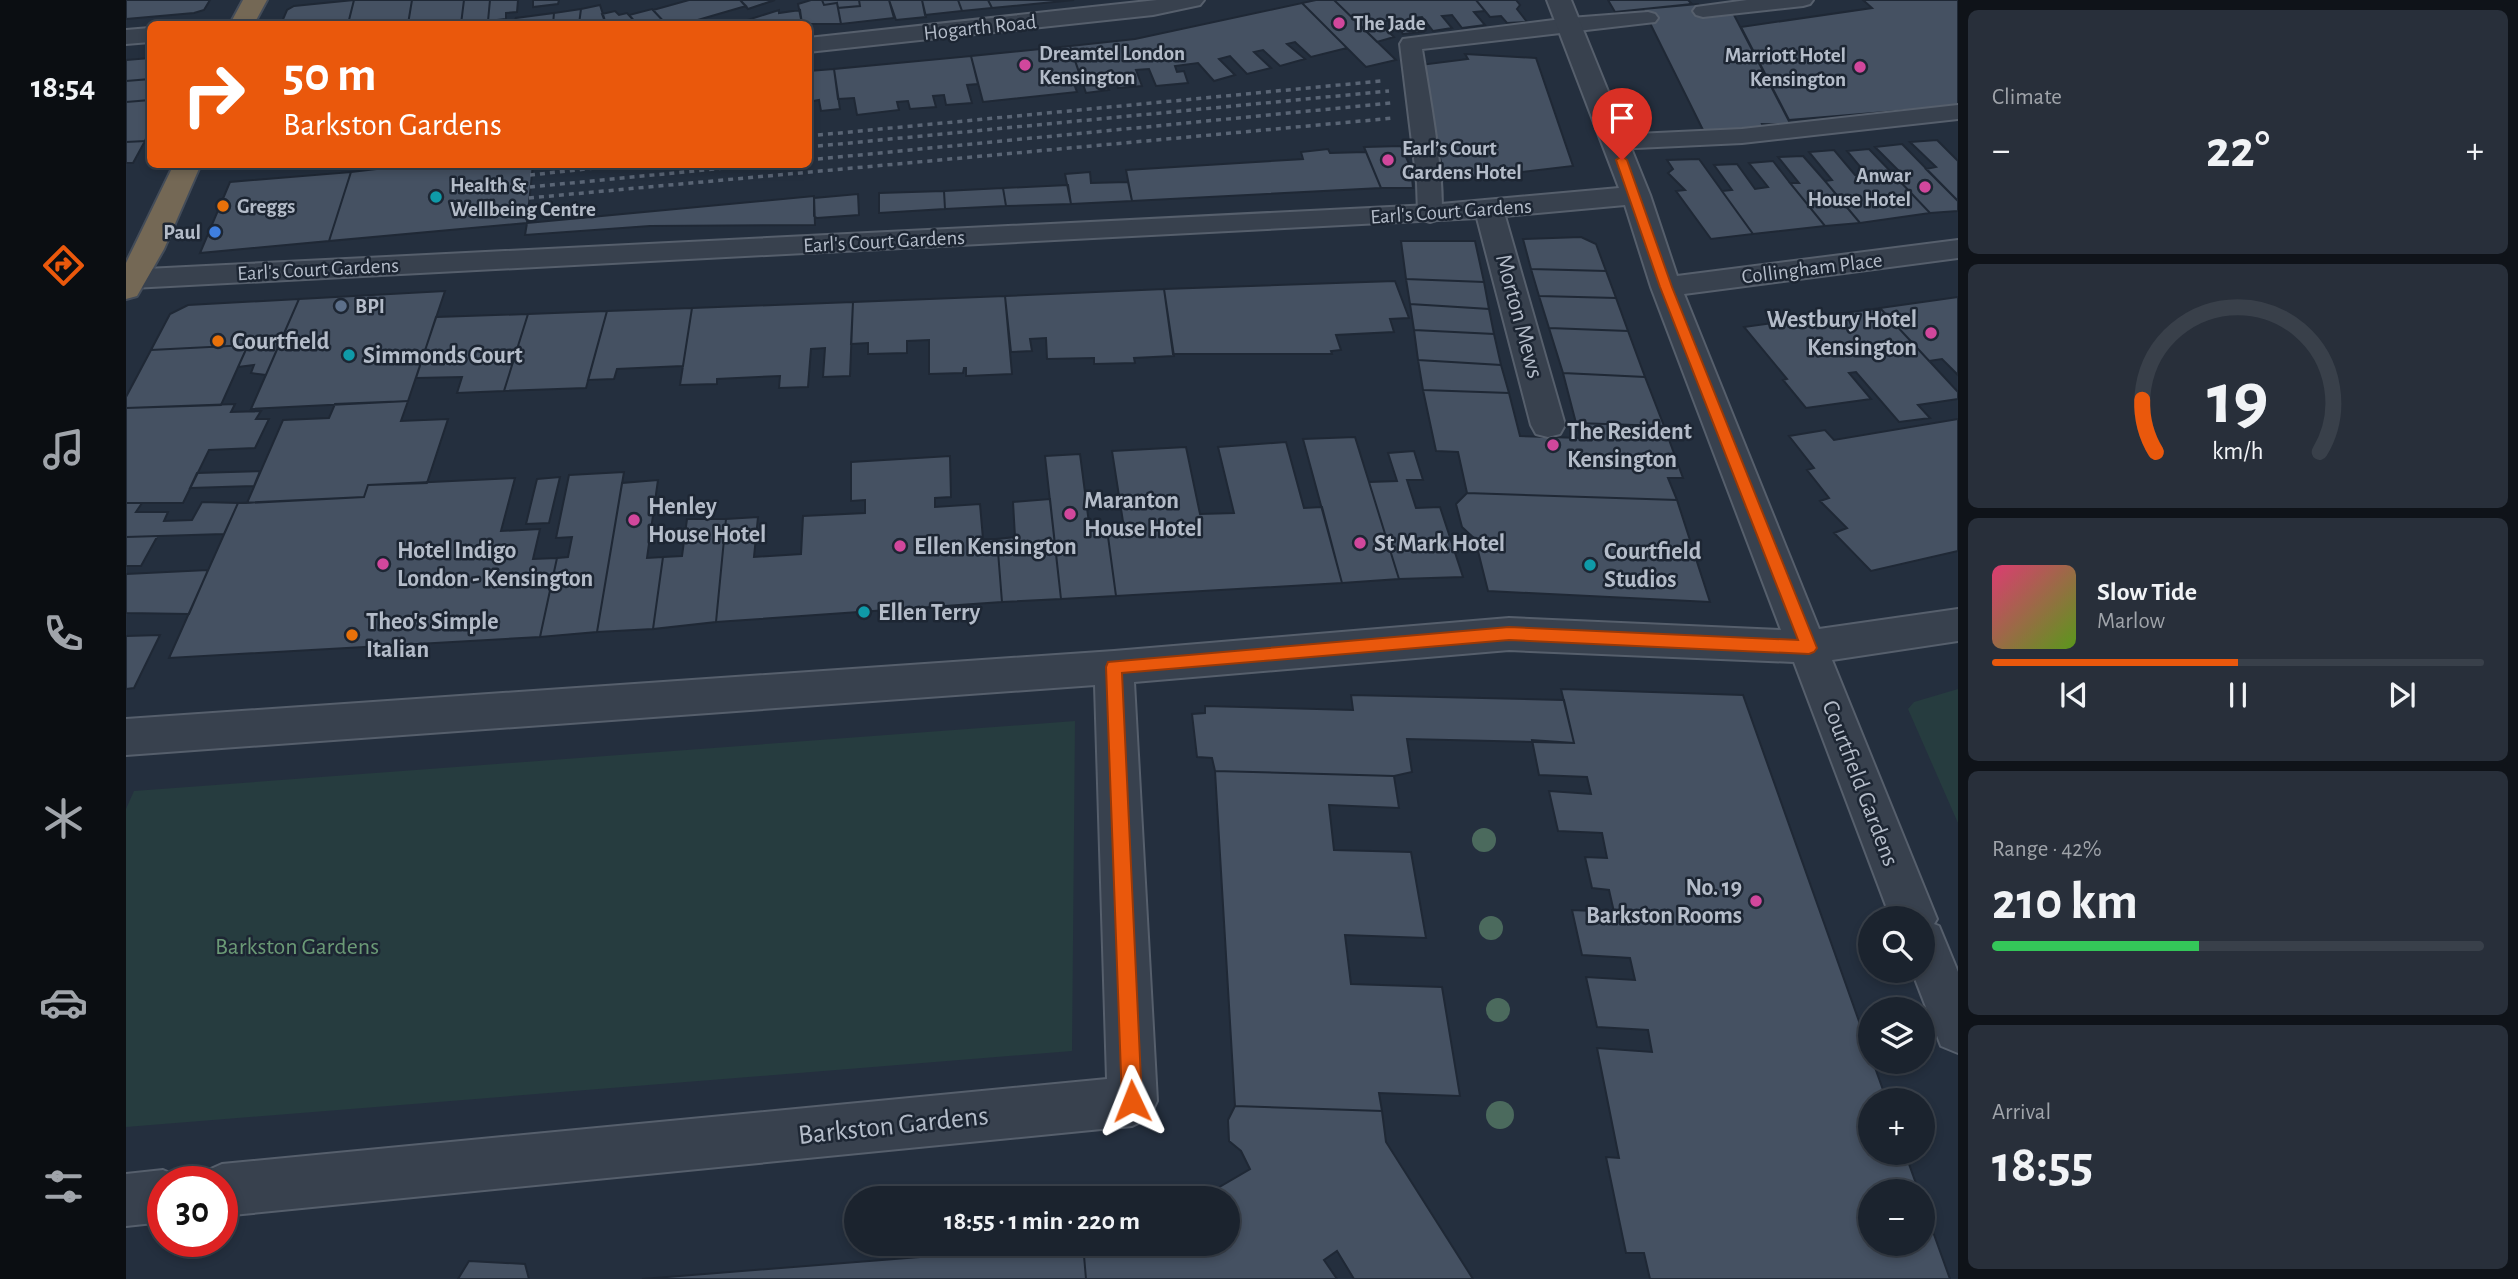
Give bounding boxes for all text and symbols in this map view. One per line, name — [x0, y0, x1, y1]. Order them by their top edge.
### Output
street label: Hogarth Road — [923, 11, 1038, 44]
place label: The Jade — [1353, 13, 1426, 34]
marker: The Jade — [1331, 15, 1347, 31]
place label: Dreamtel London Kensington — [1039, 43, 1185, 88]
place label: Marriott Hotel Kensington — [1725, 45, 1846, 90]
icon: right — [168, 49, 259, 140]
text: 50 m — [283, 51, 377, 100]
marker: Dreamtel London Kensington — [1017, 57, 1033, 73]
marker: Marriott Hotel Kensington — [1852, 59, 1868, 75]
text: 18:54 — [31, 71, 95, 103]
text: Climate — [1992, 86, 2062, 109]
pin — [1592, 88, 1652, 160]
icon: arrive — [1603, 99, 1641, 137]
text: Barkston Gardens — [283, 109, 502, 141]
text: 22° — [2206, 124, 2270, 176]
text: − — [1992, 132, 2010, 170]
text: + — [2466, 132, 2484, 170]
place label: Earl’s Court Gardens Hotel — [1402, 138, 1522, 183]
marker: Earl’s Court Gardens Hotel — [1380, 152, 1396, 168]
place label: Anwar House Hotel — [1807, 165, 1912, 210]
place label: Health & Wellbeing Centre — [450, 175, 596, 220]
marker: Anwar House Hotel — [1917, 179, 1933, 195]
marker: Health & Wellbeing Centre — [428, 189, 444, 205]
street label: Earl's Court Gardens — [1370, 195, 1533, 228]
place label: Greggs — [237, 196, 295, 217]
marker: Greggs — [215, 198, 231, 214]
place label: Paul — [163, 222, 201, 243]
marker: Paul — [207, 224, 223, 240]
street label: Earl's Court Gardens — [803, 227, 965, 256]
icon: directions — [39, 241, 88, 290]
street label: Collingham Place — [1741, 249, 1884, 288]
street label: Morton Mews — [1491, 252, 1547, 381]
street label: Earl's Court Gardens — [237, 255, 399, 284]
place label: BPI — [355, 296, 385, 317]
marker: BPI — [333, 298, 349, 314]
place label: Westbury Hotel Kensington — [1766, 308, 1917, 360]
marker: Westbury Hotel Kensington — [1923, 325, 1939, 341]
place label: Courtfield — [232, 330, 330, 354]
marker: Courtfield — [210, 333, 226, 349]
place label: Simmonds Court — [363, 344, 523, 368]
marker: Simmonds Court — [341, 347, 357, 363]
text: 19 — [2207, 364, 2269, 437]
place label: The Resident Kensington — [1567, 420, 1692, 472]
icon: music — [39, 425, 88, 474]
marker: The Resident Kensington — [1545, 437, 1561, 453]
text: km/h — [2212, 438, 2264, 463]
place label: Maranton House Hotel — [1084, 489, 1202, 541]
place label: Henley House Hotel — [648, 495, 766, 547]
marker: Maranton House Hotel — [1062, 506, 1078, 522]
marker: Henley House Hotel — [626, 512, 642, 528]
place label: St Mark Hotel — [1374, 532, 1505, 556]
place label: Ellen Kensington — [914, 535, 1077, 559]
marker: St Mark Hotel — [1352, 535, 1368, 551]
marker: Ellen Kensington — [892, 538, 908, 554]
place label: Hotel Indigo London - Kensington — [397, 539, 593, 591]
place label: Courtfield Studios — [1604, 540, 1702, 592]
marker: Hotel Indigo London - Kensington — [375, 556, 391, 572]
marker: Courtfield Studios — [1582, 557, 1598, 573]
text: Slow Tide — [2097, 579, 2197, 605]
place label: Ellen Terry — [878, 601, 980, 625]
marker: Ellen Terry — [856, 604, 872, 620]
icon: phone — [39, 609, 88, 658]
place label: Theo's Simple Italian — [366, 610, 499, 662]
text: Marlow — [2097, 610, 2165, 633]
marker: Theo's Simple Italian — [344, 627, 360, 643]
icon: previous — [2055, 676, 2093, 714]
icon: pause — [2219, 676, 2257, 714]
icon: next — [2383, 676, 2421, 714]
street label: Courtfield Gardens — [1817, 697, 1903, 870]
icon: climate — [39, 794, 88, 843]
text: Range · 42% — [1992, 838, 2102, 861]
place label: No. 19 Barkston Rooms — [1586, 876, 1742, 928]
text: 210 km — [1992, 876, 2138, 928]
marker: No. 19 Barkston Rooms — [1748, 893, 1764, 909]
map controls — [1858, 906, 1935, 1256]
button: search — [1858, 906, 1935, 983]
park label: Barkston Gardens — [215, 935, 379, 959]
icon: car — [39, 978, 88, 1027]
button: layers — [1858, 997, 1935, 1074]
position arrow — [1095, 1064, 1169, 1138]
button: + — [1858, 1088, 1935, 1165]
text: Arrival — [1992, 1101, 2051, 1124]
street label: Barkston Gardens — [797, 1102, 990, 1150]
text: 18:55 — [1992, 1139, 2093, 1191]
icon: filters — [39, 1162, 88, 1211]
speed limit sign: 30 — [147, 1166, 238, 1257]
button: − — [1858, 1179, 1935, 1256]
text: 18:55 · 1 min · 220 m — [944, 1208, 1140, 1234]

